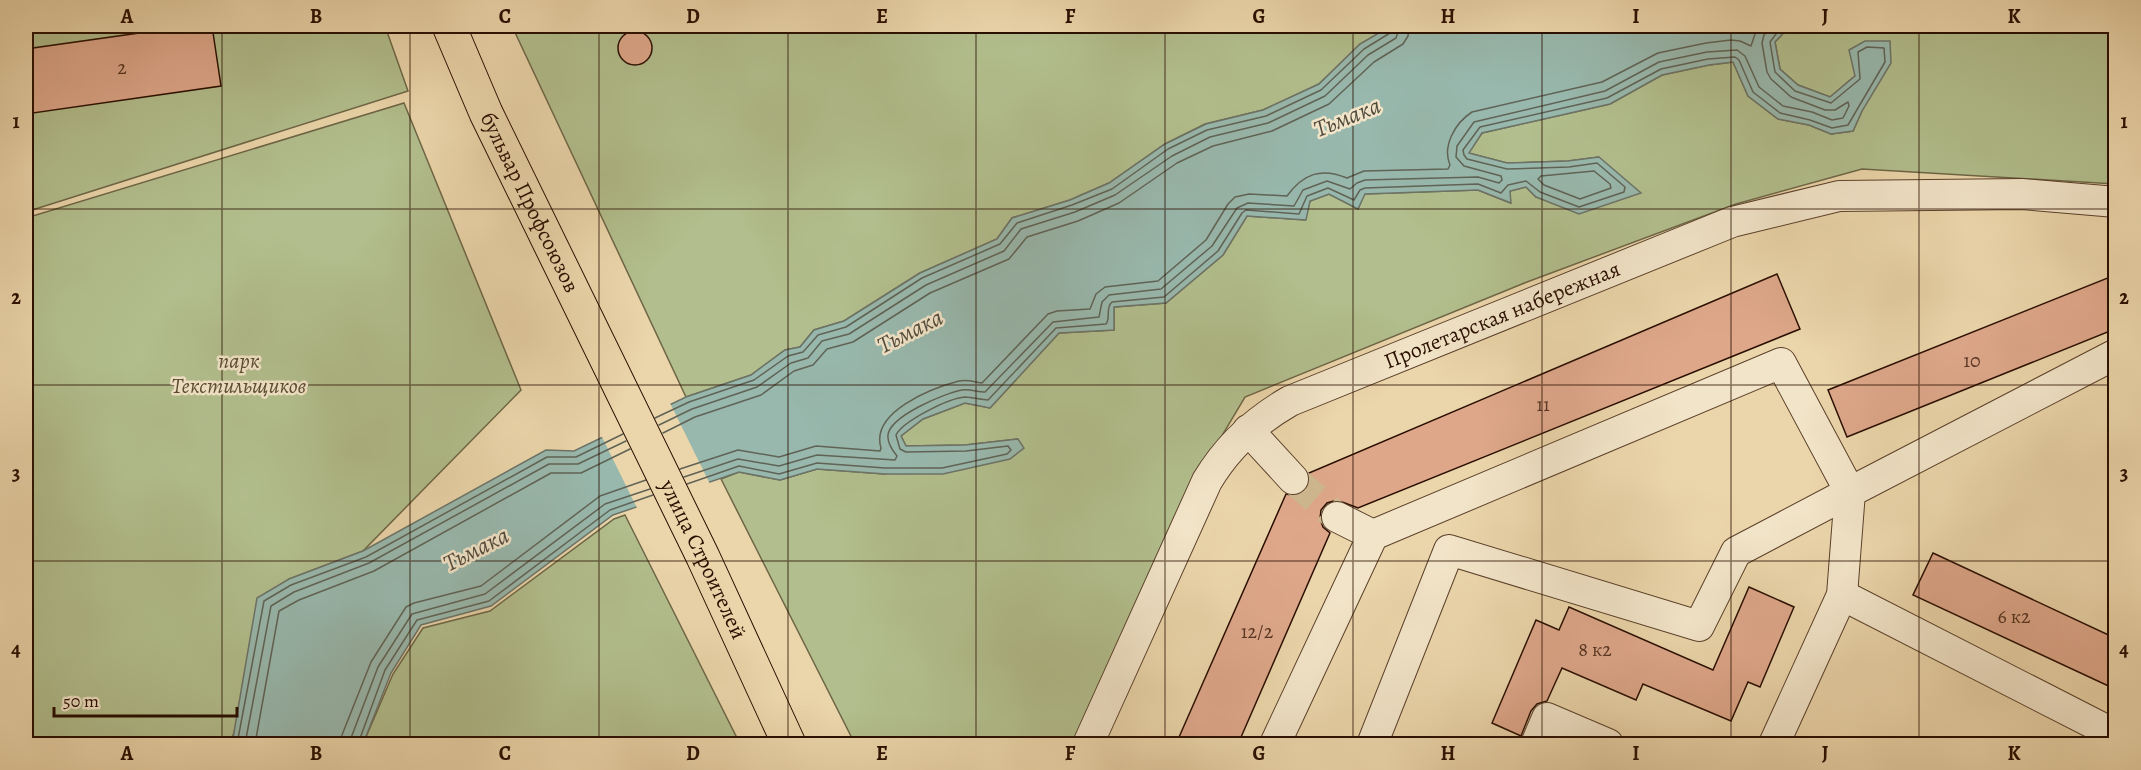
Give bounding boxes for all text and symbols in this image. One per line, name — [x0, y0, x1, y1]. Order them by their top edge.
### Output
text: A — [120, 3, 134, 30]
text: B — [310, 3, 322, 30]
text: C — [499, 3, 511, 30]
text: D — [686, 3, 700, 30]
text: E — [876, 3, 888, 30]
text: F — [1065, 3, 1076, 30]
text: G — [1252, 3, 1266, 30]
text: H — [1441, 3, 1456, 30]
text: I — [1632, 3, 1640, 30]
text: J — [1822, 3, 1829, 30]
text: K — [2007, 3, 2021, 30]
house number: 2 — [117, 54, 127, 81]
water label: Тьмака — [1309, 89, 1385, 145]
street label: бульвар Профсоюзов — [473, 107, 587, 298]
text: 1 — [12, 108, 20, 135]
text: 1 — [2120, 108, 2128, 135]
street label: Пролетарская набережная — [1379, 254, 1625, 376]
text: 2 — [11, 284, 21, 311]
text: 2 — [2119, 284, 2129, 311]
water label: Тьмака — [872, 301, 948, 361]
park label: парк Текстильщиков — [172, 346, 306, 401]
house number: 10 — [1963, 347, 1981, 374]
house number: 11 — [1536, 391, 1550, 418]
text: 3 — [12, 460, 20, 487]
text: 3 — [2120, 460, 2128, 487]
street label: улица Строителей — [652, 474, 754, 644]
water label: Тьмака — [438, 519, 514, 579]
house number: 6 к2 — [1997, 603, 2031, 630]
house number: 12/2 — [1241, 618, 1274, 645]
text: 4 — [11, 636, 21, 663]
house number: 8 к2 — [1578, 636, 1612, 663]
text: 4 — [2119, 636, 2129, 663]
scale bar — [54, 680, 237, 718]
text: 50 m — [63, 689, 99, 713]
text: A — [120, 740, 134, 767]
text: B — [310, 740, 322, 767]
text: C — [499, 740, 511, 767]
text: D — [686, 740, 700, 767]
text: E — [876, 740, 888, 767]
text: F — [1065, 740, 1076, 767]
text: G — [1252, 740, 1266, 767]
text: H — [1441, 740, 1456, 767]
text: I — [1632, 740, 1640, 767]
text: J — [1822, 740, 1829, 767]
text: K — [2007, 740, 2021, 767]

